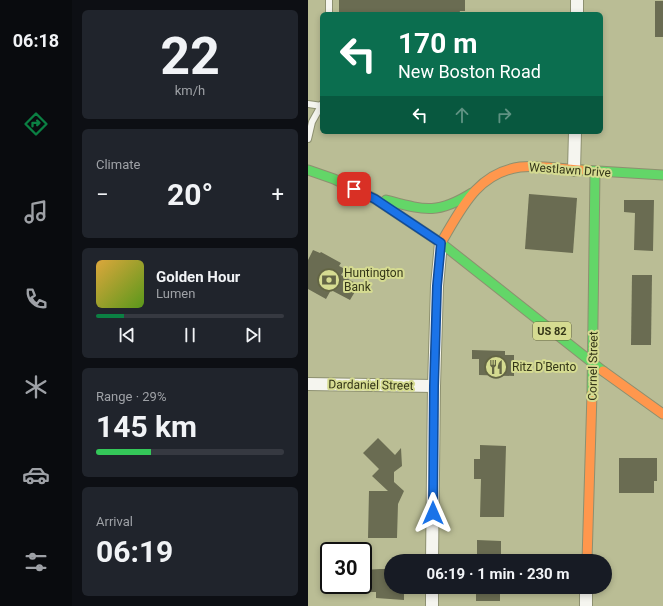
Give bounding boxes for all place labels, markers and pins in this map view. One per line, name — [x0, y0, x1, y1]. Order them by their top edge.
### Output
pin — [337, 172, 371, 206]
place label: Huntington Bank — [344, 266, 403, 294]
bank icon: Huntington Bank — [316, 267, 342, 293]
restaurant icon: Ritz D'Bento — [483, 354, 509, 380]
place label: Ritz D'Bento — [512, 360, 576, 374]

